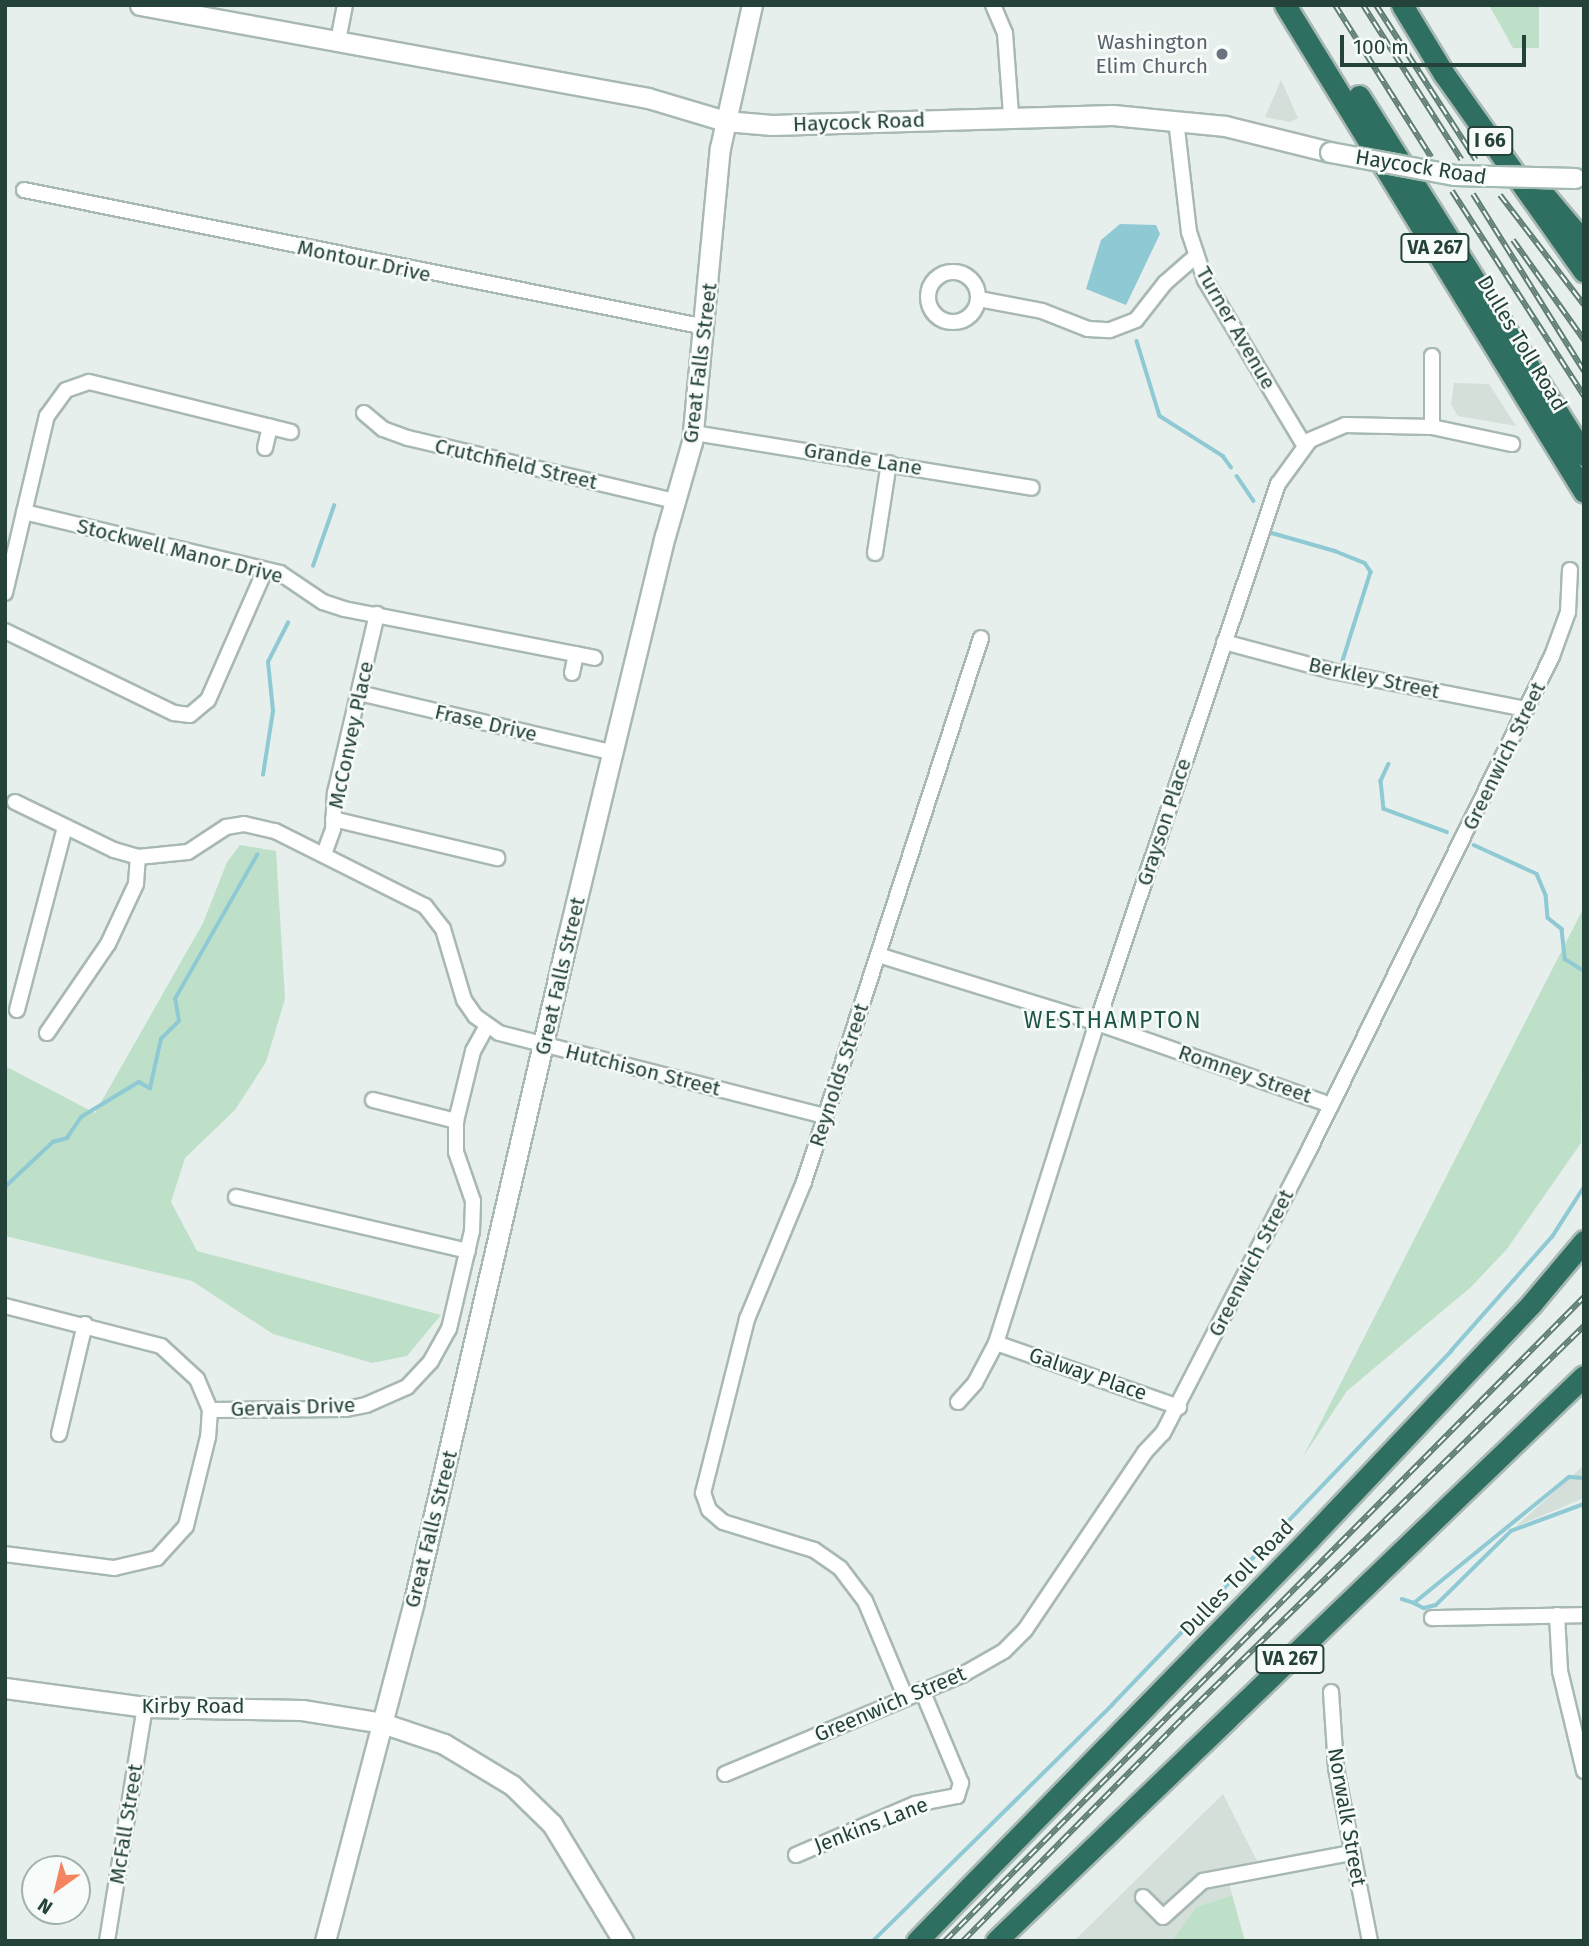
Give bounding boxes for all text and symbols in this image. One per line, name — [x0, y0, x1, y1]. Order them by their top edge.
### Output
scale bar — [1344, 21, 1530, 65]
place label: Washington Elim Church — [1095, 29, 1208, 79]
text: 100 m — [1353, 34, 1409, 60]
marker: Washington Elim Church — [1214, 46, 1230, 62]
street label: Haycock Road — [792, 107, 926, 137]
road number: I 66 — [1466, 125, 1514, 156]
street label: Haycock Road — [1354, 144, 1488, 190]
road number: VA 267 — [1400, 232, 1470, 264]
street label: Montour Drive — [295, 235, 433, 287]
street label: Turner Avenue — [1191, 262, 1281, 394]
street label: Dulles Toll Road — [1472, 271, 1572, 415]
street label: Great Falls Street — [678, 281, 722, 445]
street label: Crutchfield Street — [432, 433, 600, 495]
street label: Grande Lane — [802, 437, 924, 481]
street label: Stockwell Manor Drive — [74, 513, 286, 589]
street label: Berkley Street — [1306, 652, 1442, 704]
street label: McConvey Place — [323, 659, 379, 811]
street label: Greenwich Street — [1457, 678, 1551, 834]
street label: Frase Drive — [432, 699, 540, 747]
street label: Grayson Place — [1132, 755, 1196, 889]
street label: Great Falls Street — [530, 895, 590, 1057]
street label: Reynolds Street — [804, 1000, 874, 1150]
district label: WESTHAMPTON — [1025, 1006, 1201, 1034]
street label: Hutchison Street — [563, 1039, 723, 1101]
street label: Romney Street — [1175, 1039, 1315, 1109]
street label: Greenwich Street — [1203, 1185, 1299, 1341]
street label: Galway Place — [1026, 1342, 1150, 1406]
street label: Gervais Drive — [230, 1392, 356, 1422]
street label: Great Falls Street — [399, 1448, 463, 1610]
street label: Dulles Toll Road — [1175, 1514, 1299, 1642]
road number: VA 267 — [1255, 1644, 1325, 1674]
street label: Greenwich Street — [811, 1661, 969, 1747]
street label: Kirby Road — [141, 1693, 245, 1719]
street label: Norwalk Street — [1322, 1746, 1372, 1888]
street label: McFall Street — [104, 1762, 148, 1886]
street label: Jenkins Lane — [811, 1792, 931, 1858]
north arrow — [21, 1855, 91, 1925]
text: N — [33, 1893, 57, 1919]

